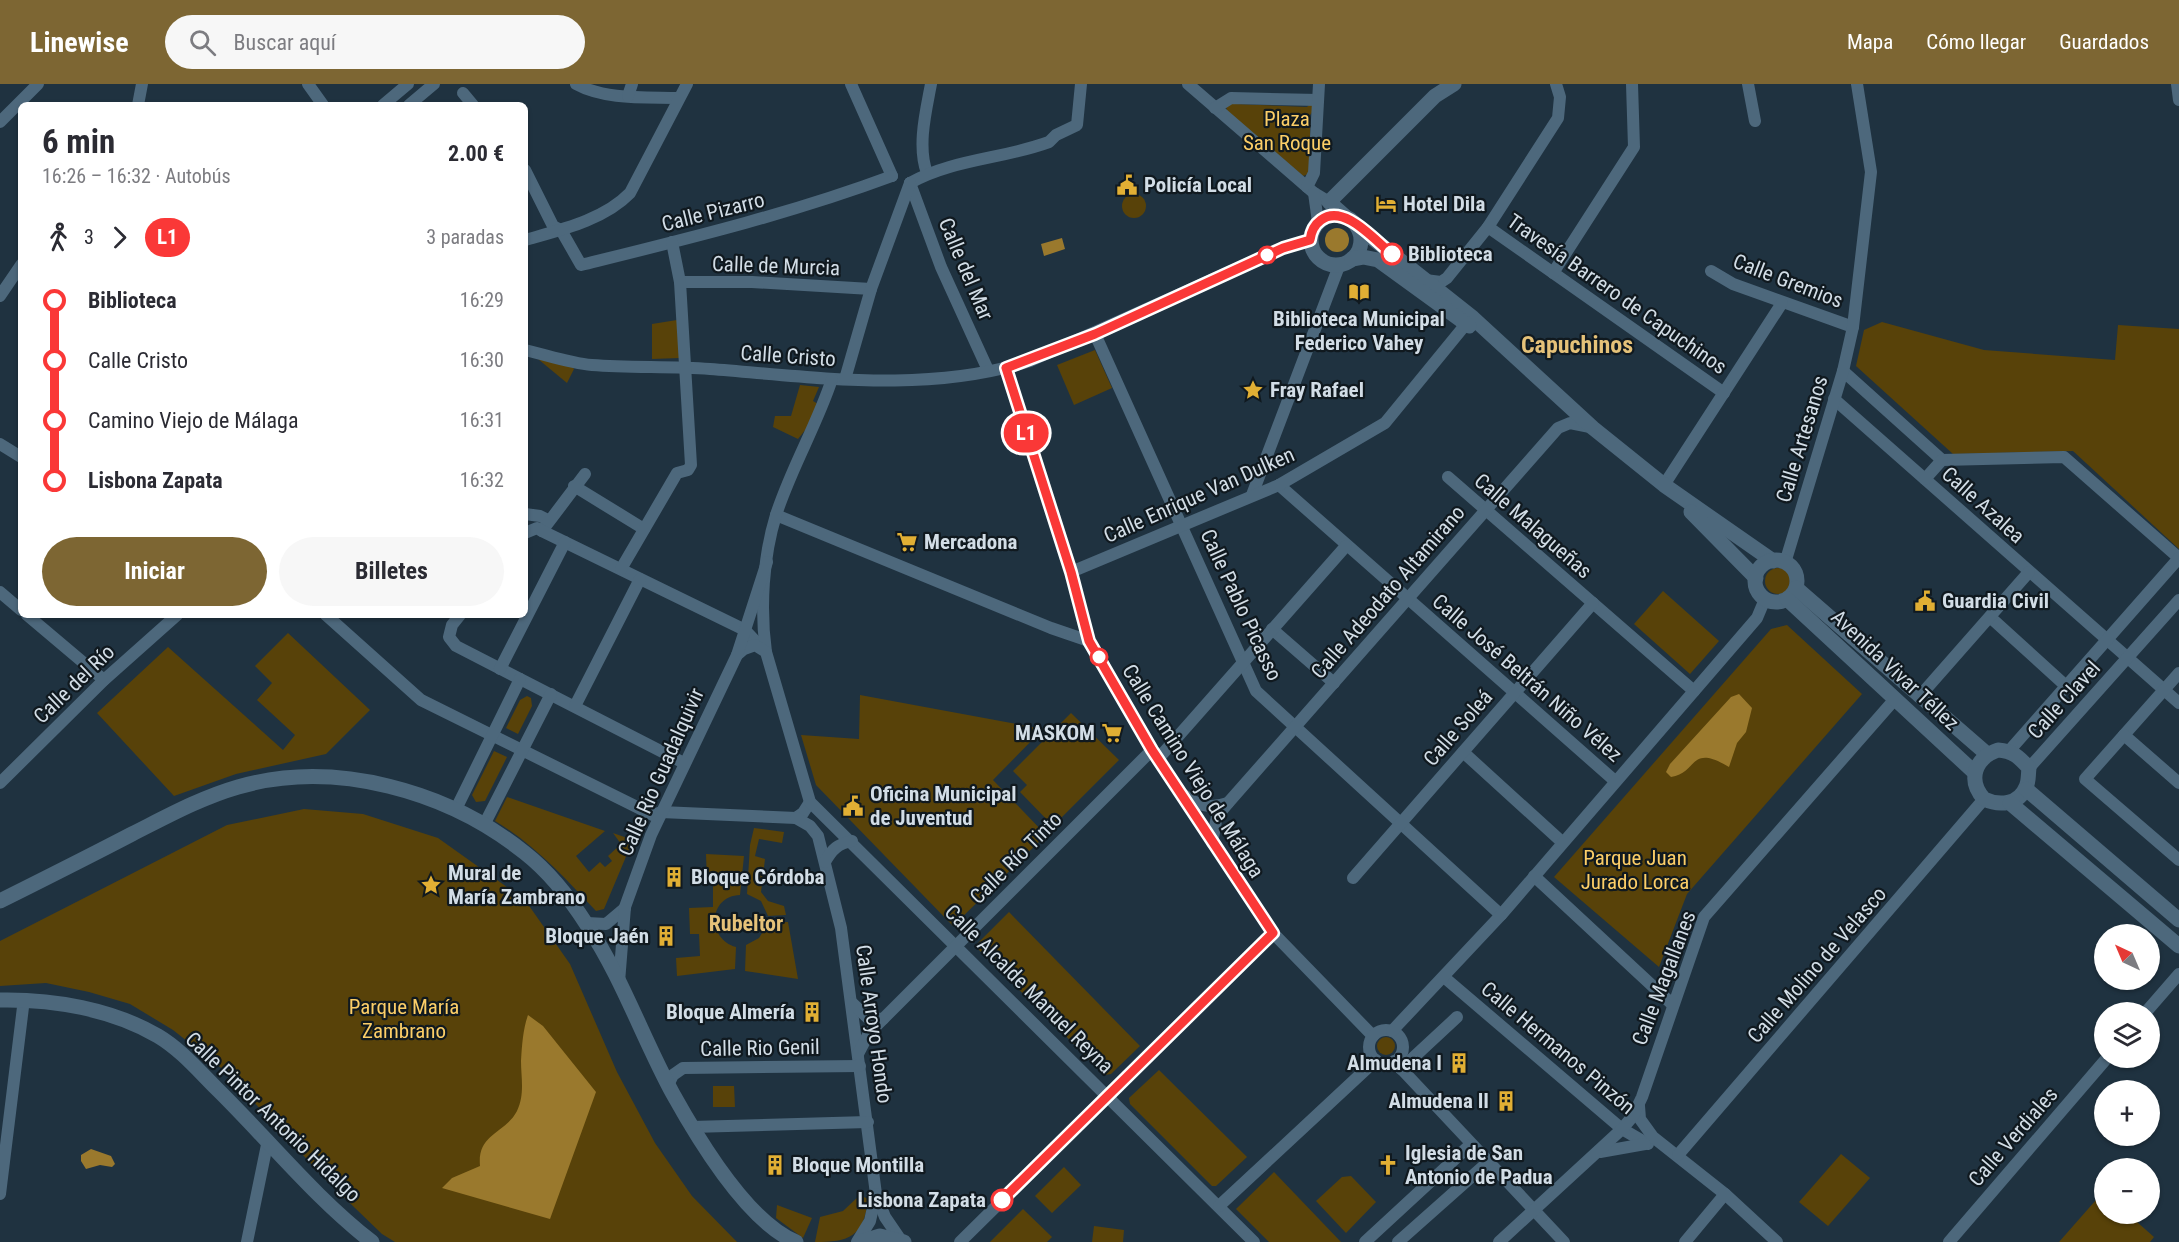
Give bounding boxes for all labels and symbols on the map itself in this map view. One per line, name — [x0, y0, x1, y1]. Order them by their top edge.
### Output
park label: Plaza San Roque — [1243, 107, 1331, 155]
public building icon: Policía Local — [1115, 173, 1139, 197]
place label: Policía Local — [1144, 173, 1252, 197]
street label: Calle Pizarro — [659, 188, 767, 236]
hotel icon: Hotel Dila — [1374, 192, 1398, 216]
place label: Hotel Dila — [1403, 192, 1485, 216]
street label: Travesía Barrero de Capuchinos — [1502, 208, 1732, 380]
street label: Calle del Mar — [934, 214, 998, 324]
place label: Biblioteca — [1408, 242, 1493, 266]
marker: Biblioteca — [1381, 243, 1403, 265]
unlabelled marker — [1258, 246, 1276, 264]
street label: Calle Gremios — [1730, 249, 1846, 313]
street label: Calle de Murcia — [712, 252, 840, 280]
library icon: Biblioteca Municipal Federico Vahey — [1347, 280, 1371, 304]
place label: Biblioteca Municipal Federico Vahey — [1273, 307, 1445, 355]
district label: Capuchinos — [1521, 331, 1633, 359]
street label: Calle Cristo — [740, 341, 836, 371]
street label: Calle Artesanos — [1771, 373, 1833, 505]
place icon: Fray Rafael — [1241, 378, 1265, 402]
place label: Fray Rafael — [1270, 378, 1364, 402]
line badge: L1 — [999, 414, 1053, 452]
street label: Calle Enrique Van Dulken — [1100, 442, 1298, 548]
street label: Calle Azalea — [1937, 462, 2029, 548]
street label: Calle Malagueñas — [1470, 469, 1596, 583]
street label: Calle Adeodato Altamirano — [1306, 500, 1470, 684]
street label: Calle Pablo Picasso — [1195, 525, 1287, 685]
supermarket icon: Mercadona — [895, 530, 919, 554]
place label: Mercadona — [924, 530, 1017, 554]
street label: Calle José Beltrán Niño Vélez — [1427, 589, 1627, 767]
public building icon: Guardia Civil — [1913, 589, 1937, 613]
place label: Guardia Civil — [1942, 589, 2049, 613]
street label: Avenida Vivar Téllez — [1826, 605, 1964, 735]
street label: Calle del Río — [29, 640, 119, 728]
unlabelled marker — [1090, 648, 1108, 666]
street label: Calle Clavel — [2023, 656, 2105, 744]
street label: Calle Camino Viejo de Málaga — [1117, 660, 1269, 882]
street label: Calle Rio Guadalquivir — [613, 684, 709, 860]
street label: Calle Soleá — [1419, 685, 1497, 771]
place label: MASKOM — [1015, 721, 1095, 745]
supermarket icon: MASKOM — [1100, 721, 1124, 745]
place label: Oficina Municipal de Juventud — [870, 782, 1017, 830]
public building icon: Oficina Municipal de Juventud — [841, 794, 865, 818]
street label: Calle Río Tinto — [965, 807, 1067, 909]
park label: Parque Juan Jurado Lorca — [1581, 846, 1689, 894]
place label: Mural de María Zambrano — [448, 861, 585, 909]
building icon: Bloque Córdoba — [662, 865, 686, 889]
place label: Bloque Córdoba — [691, 865, 825, 889]
place icon: Mural de María Zambrano — [419, 873, 443, 897]
street label: Calle Molino de Velasco — [1743, 882, 1891, 1048]
street label: Calle Alcalde Manuel Reyna — [940, 900, 1118, 1078]
street label: Calle Magallanes — [1627, 907, 1701, 1049]
district label: Rubeltor — [709, 911, 783, 936]
place label: Bloque Jaén — [545, 924, 649, 948]
building icon: Bloque Jaén — [654, 924, 678, 948]
north arrow — [2094, 924, 2160, 990]
street label: Calle Arroyo Hondo — [851, 943, 897, 1105]
street label: Calle Hermanos Pinzón — [1476, 977, 1640, 1119]
park label: Parque María Zambrano — [349, 995, 459, 1043]
place label: Bloque Almería — [666, 1000, 795, 1024]
building icon: Bloque Almería — [800, 1000, 824, 1024]
street label: Calle Pintor Antonio Hidalgo — [181, 1027, 365, 1207]
street label: Calle Rio Genil — [700, 1035, 820, 1061]
place label: Almudena I — [1347, 1051, 1442, 1075]
building icon: Almudena I — [1447, 1051, 1471, 1075]
street label: Calle Verdiales — [1964, 1083, 2062, 1191]
place label: Almudena II — [1388, 1089, 1489, 1113]
building icon: Almudena II — [1494, 1089, 1518, 1113]
place label: Iglesia de San Antonio de Padua — [1405, 1141, 1553, 1189]
building icon: Bloque Montilla — [763, 1153, 787, 1177]
place label: Bloque Montilla — [792, 1153, 924, 1177]
church icon: Iglesia de San Antonio de Padua — [1376, 1153, 1400, 1177]
place label: Lisbona Zapata — [858, 1188, 986, 1212]
marker: Lisbona Zapata — [991, 1189, 1013, 1211]

